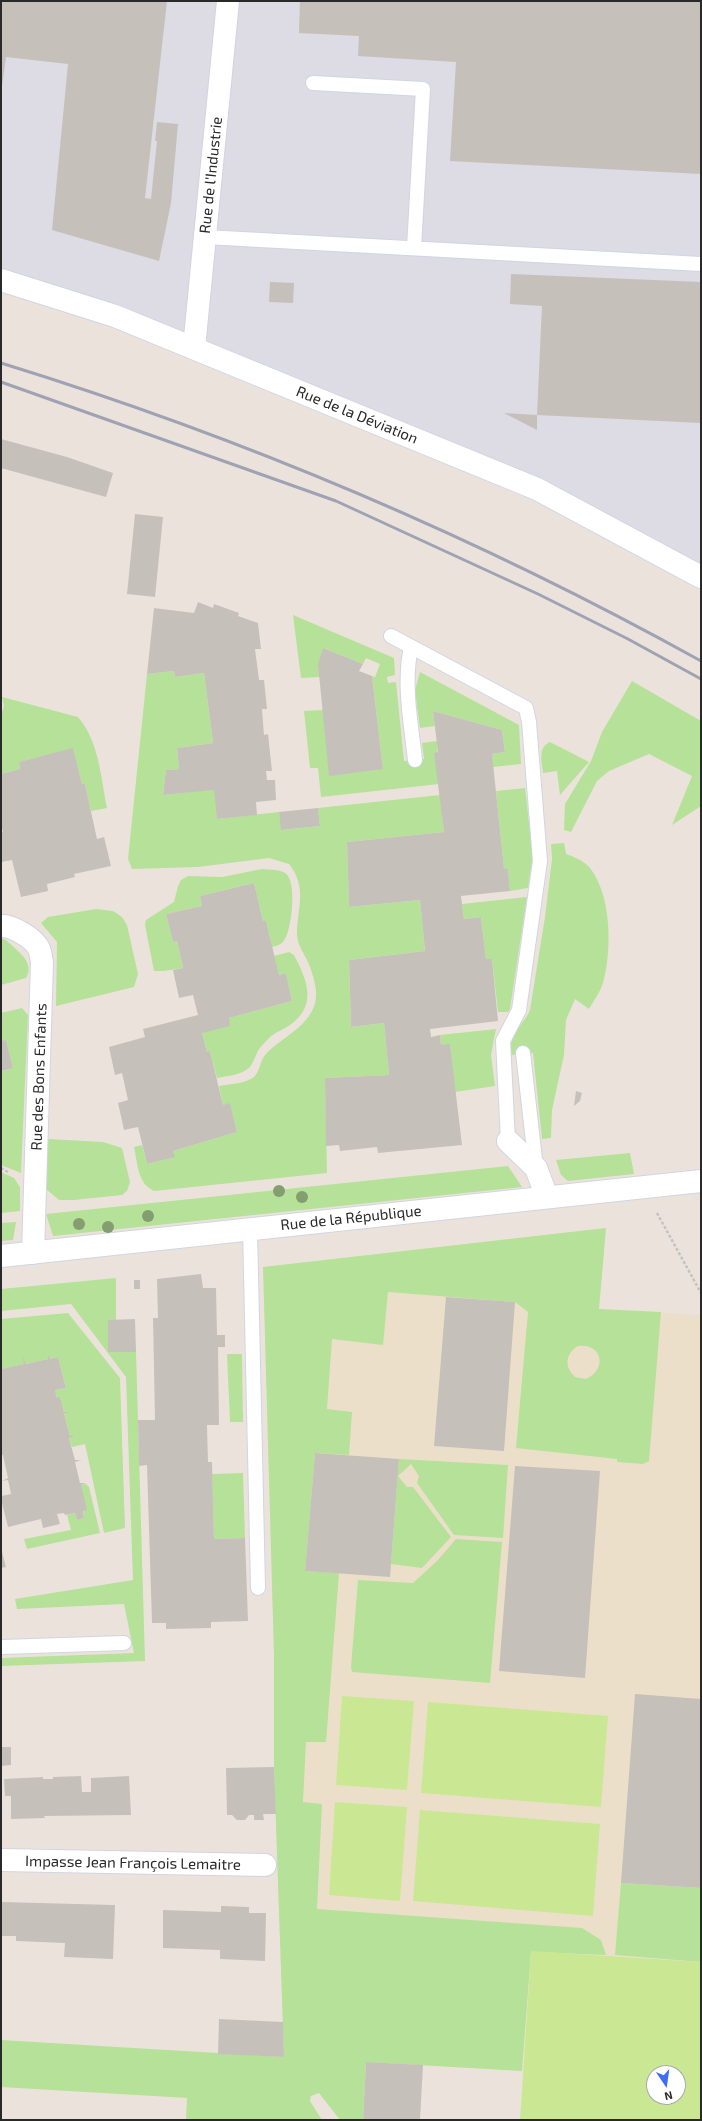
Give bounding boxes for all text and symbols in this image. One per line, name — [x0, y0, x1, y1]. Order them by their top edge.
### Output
street label: Rue de l'Industrie — [196, 116, 226, 234]
street label: Rue de la Déviation — [293, 382, 421, 448]
street label: Rue des Bons Enfants — [27, 1003, 51, 1151]
street label: Rue de la République — [280, 1202, 422, 1234]
street label: Impasse Jean François Lemaitre — [25, 1852, 241, 1874]
north arrow — [646, 2065, 686, 2105]
text: N — [663, 2089, 674, 2103]

